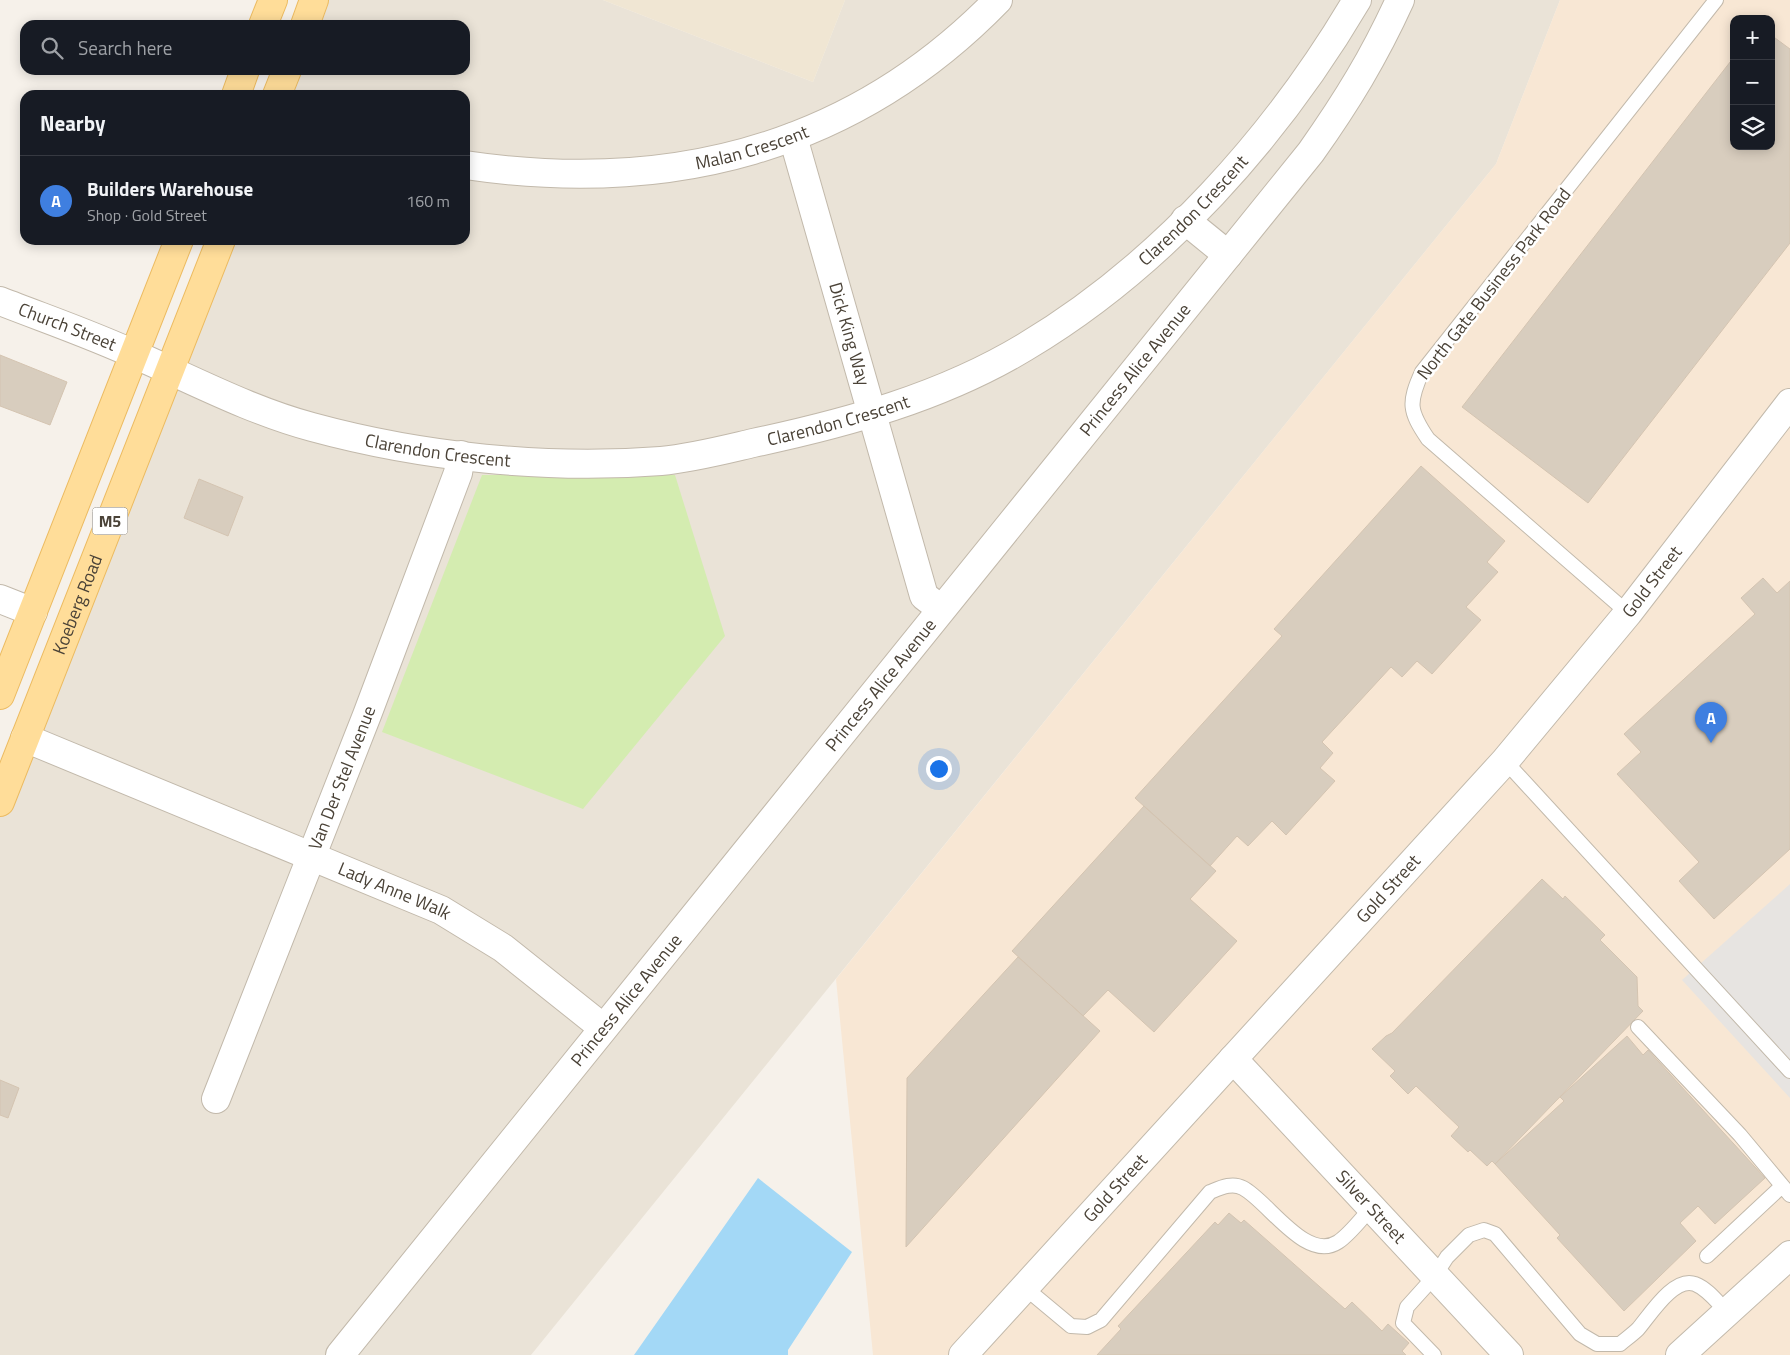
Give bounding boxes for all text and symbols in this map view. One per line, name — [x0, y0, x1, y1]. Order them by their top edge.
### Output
map controls — [1730, 15, 1775, 150]
button: + — [1730, 15, 1775, 60]
search box — [20, 20, 470, 75]
text: Search here — [78, 33, 172, 62]
icon: search — [38, 34, 66, 62]
button: − — [1730, 60, 1775, 105]
button: layers — [1730, 105, 1775, 150]
text: Nearby — [40, 107, 105, 139]
street label: Malan Crescent — [693, 118, 813, 176]
street label: Clarendon Crescent — [1132, 148, 1255, 272]
text: Builders Warehouse — [87, 174, 253, 203]
street label: North Gate Business Park Road — [1410, 182, 1577, 385]
text: A — [51, 189, 61, 213]
text: 160 m — [406, 189, 450, 213]
text: Shop · Gold Street — [87, 203, 207, 227]
street label: Dick King Way — [822, 279, 877, 389]
street label: Church Street — [14, 295, 121, 358]
street label: Princess Alice Avenue — [1073, 297, 1197, 442]
street label: Clarendon Crescent — [764, 387, 914, 453]
street label: Clarendon Crescent — [363, 426, 512, 474]
road number: M5 — [92, 508, 128, 534]
street label: Gold Street — [1615, 539, 1689, 623]
street label: Koeberg Road — [45, 550, 109, 659]
street label: Princess Alice Avenue — [818, 612, 942, 757]
street label: Van Der Stel Avenue — [301, 702, 382, 854]
pin: A — [1695, 702, 1727, 743]
your location — [926, 756, 952, 782]
street label: Gold Street — [1349, 848, 1427, 929]
street label: Lady Anne Walk — [334, 855, 457, 927]
street label: Princess Alice Avenue — [564, 928, 688, 1072]
street label: Gold Street — [1076, 1147, 1154, 1228]
street label: Silver Street — [1330, 1163, 1413, 1250]

